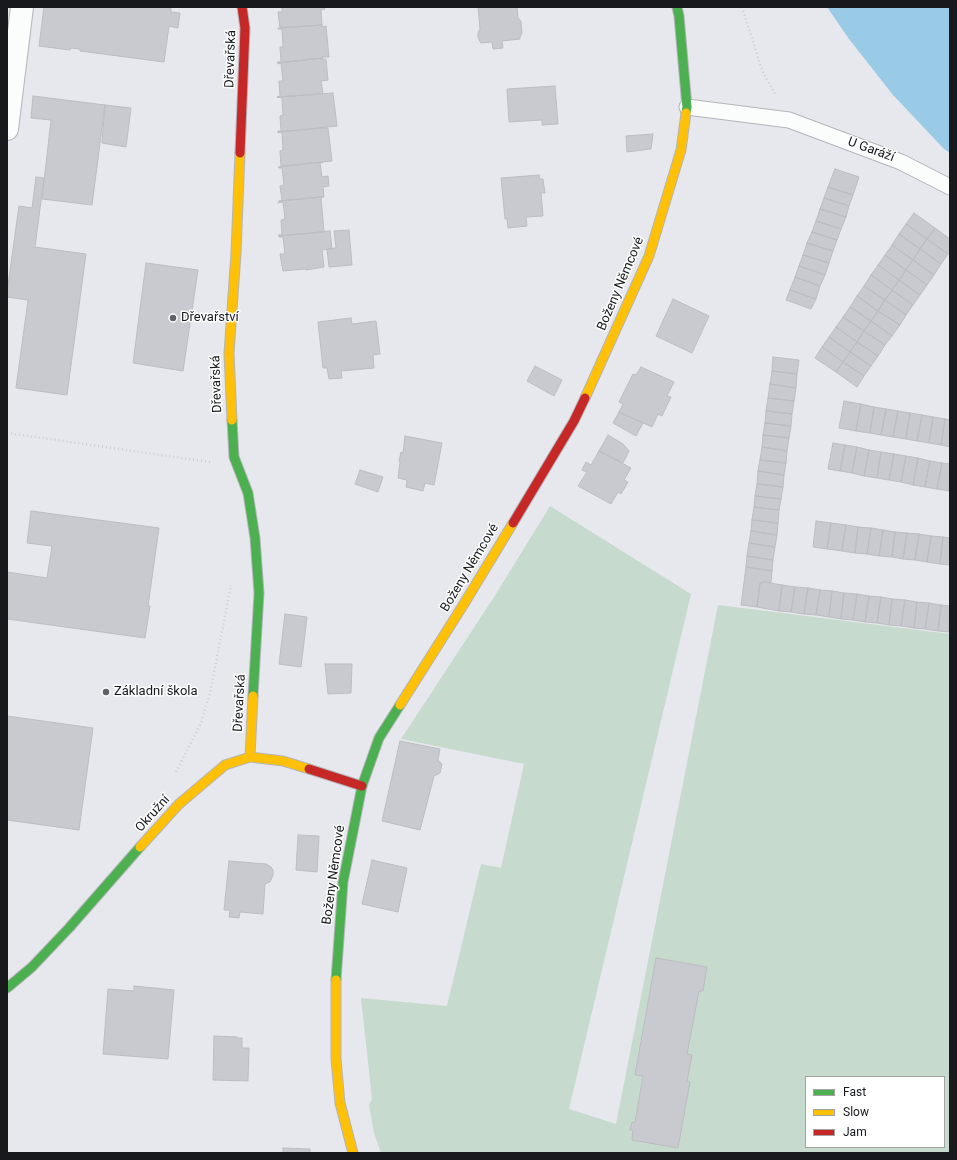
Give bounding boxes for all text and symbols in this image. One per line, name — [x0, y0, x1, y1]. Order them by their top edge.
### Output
street label: Dřevařská — [222, 30, 240, 88]
street label: U Garáží — [846, 134, 896, 166]
street label: Boženy Němcové — [594, 235, 648, 333]
place label: Dřevařství — [181, 310, 239, 326]
marker: Dřevařství — [168, 313, 178, 323]
street label: Dřevařská — [208, 355, 226, 413]
street label: Boženy Němcové — [438, 521, 502, 615]
street label: Dřevařská — [231, 674, 249, 732]
place label: Základní škola — [114, 684, 198, 700]
marker: Základní škola — [101, 687, 111, 697]
street label: Okružní — [132, 792, 174, 836]
street label: Boženy Němcové — [319, 824, 349, 926]
legend — [805, 1076, 945, 1148]
text: Fast — [843, 1085, 866, 1099]
text: Slow — [843, 1105, 869, 1119]
text: Jam — [843, 1125, 867, 1139]

